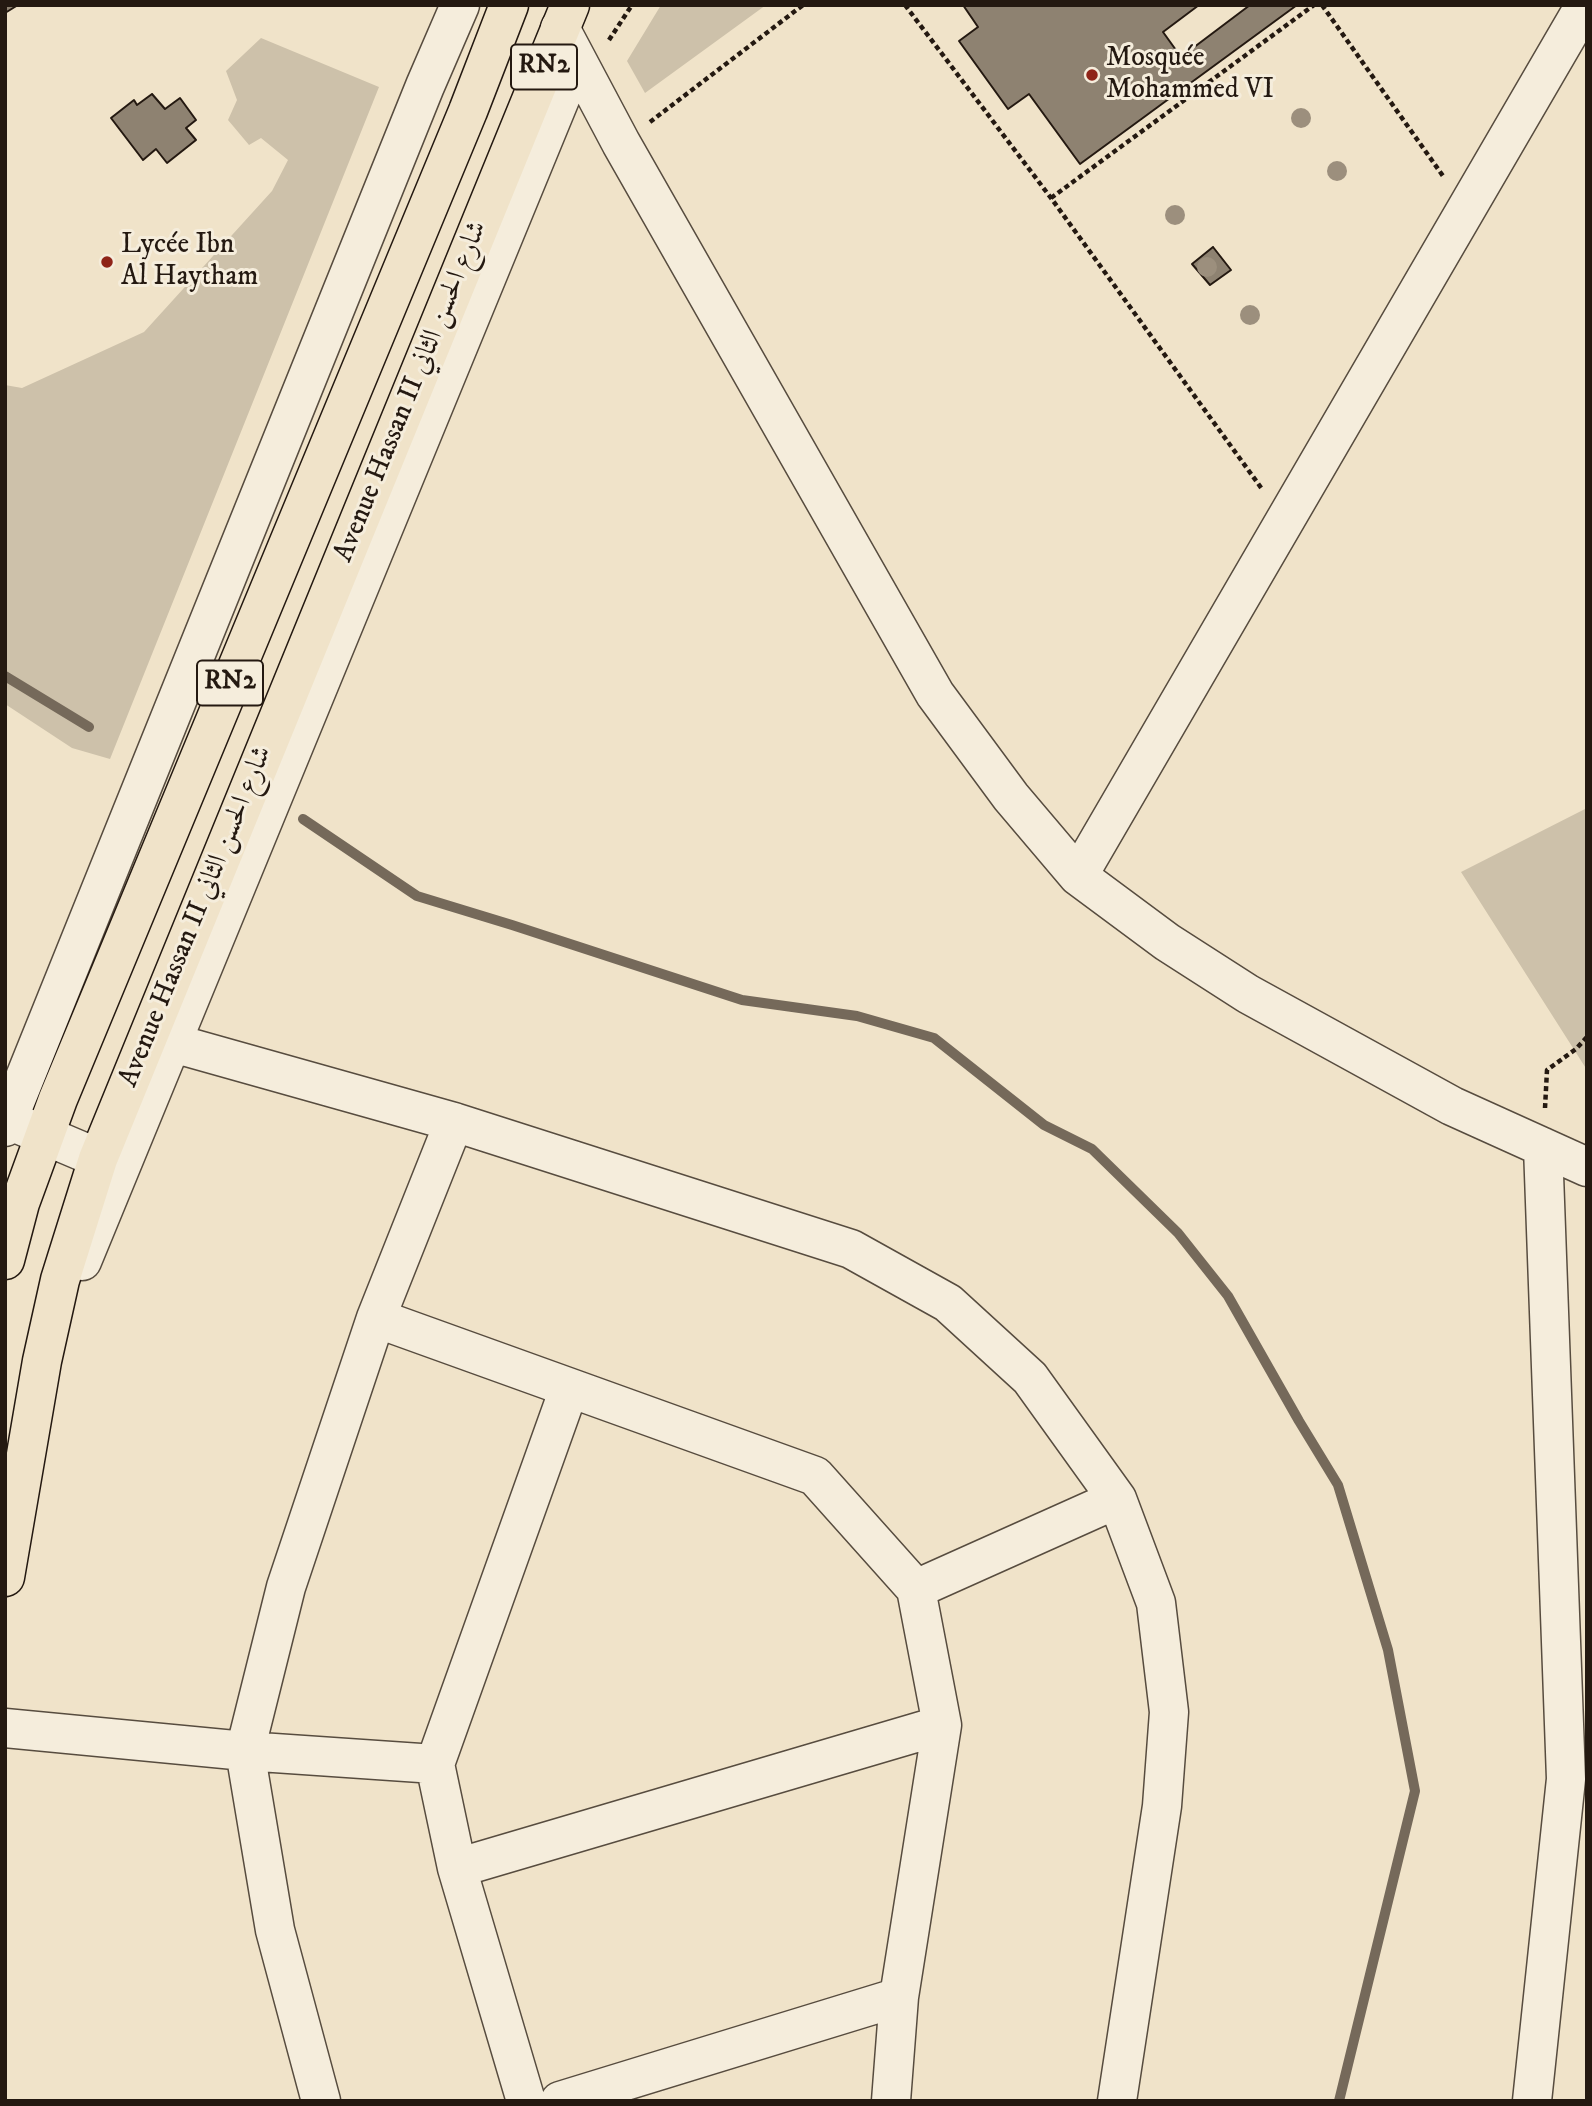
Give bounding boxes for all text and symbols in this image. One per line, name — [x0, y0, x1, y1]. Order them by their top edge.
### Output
place label: Mosquée Mohammed VI — [1106, 42, 1274, 108]
road number: RN2 — [511, 44, 577, 90]
marker: Mosquée Mohammed VI — [1084, 67, 1100, 83]
street label: Avenue Hassan II شارع الحسن الثاني — [328, 217, 496, 567]
place label: Lycée Ibn Al Haytham — [121, 229, 258, 295]
marker: Lycée Ibn Al Haytham — [99, 254, 115, 270]
road number: RN2 — [197, 660, 263, 706]
street label: Avenue Hassan II شارع الحسن الثاني — [113, 742, 281, 1092]

